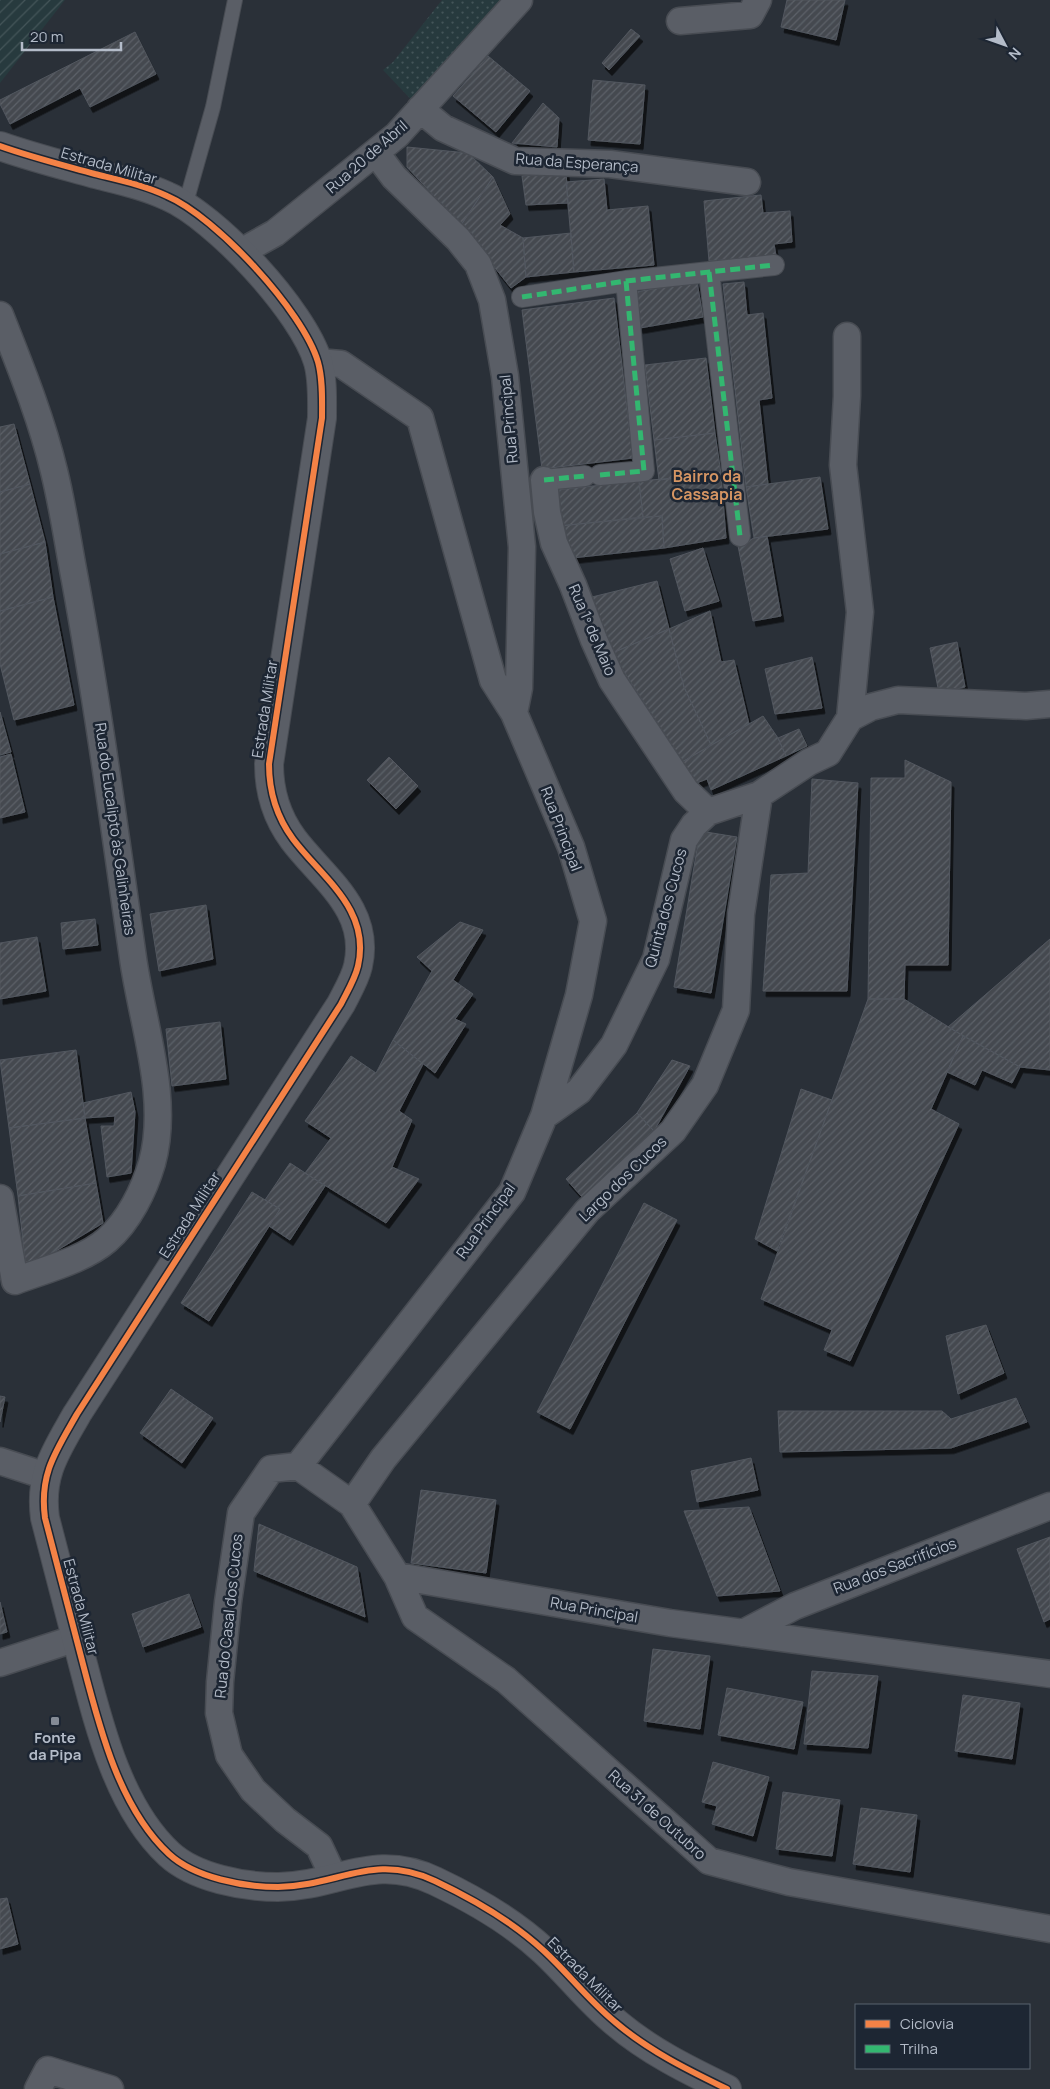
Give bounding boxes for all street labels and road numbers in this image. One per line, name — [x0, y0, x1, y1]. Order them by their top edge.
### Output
street label: Rua 20 de Abril — [321, 115, 412, 198]
street label: Estrada Militar — [59, 142, 160, 189]
street label: Rua da Esperança — [515, 148, 639, 177]
street label: Rua Principal — [494, 374, 523, 464]
street label: Rua 1º de Maio — [564, 581, 621, 679]
street label: Estrada Militar — [246, 658, 283, 759]
street label: Rua do Eucalipto às Galinheiras — [90, 721, 141, 937]
street label: Rua Principal — [536, 784, 587, 874]
street label: Quinta dos Cucos — [640, 846, 692, 970]
street label: Largo dos Cucos — [574, 1131, 671, 1226]
street label: Estrada Militar — [154, 1167, 226, 1262]
street label: Rua Principal — [451, 1179, 520, 1263]
street label: Rua dos Sacrifícios — [830, 1532, 960, 1599]
street label: Rua do Casal dos Cucos — [209, 1533, 248, 1699]
street label: Estrada Militar — [59, 1556, 105, 1658]
street label: Rua Principal — [549, 1591, 640, 1628]
street label: Rua 31 de Outubro — [604, 1765, 711, 1864]
street label: Estrada Militar — [543, 1932, 628, 2017]

